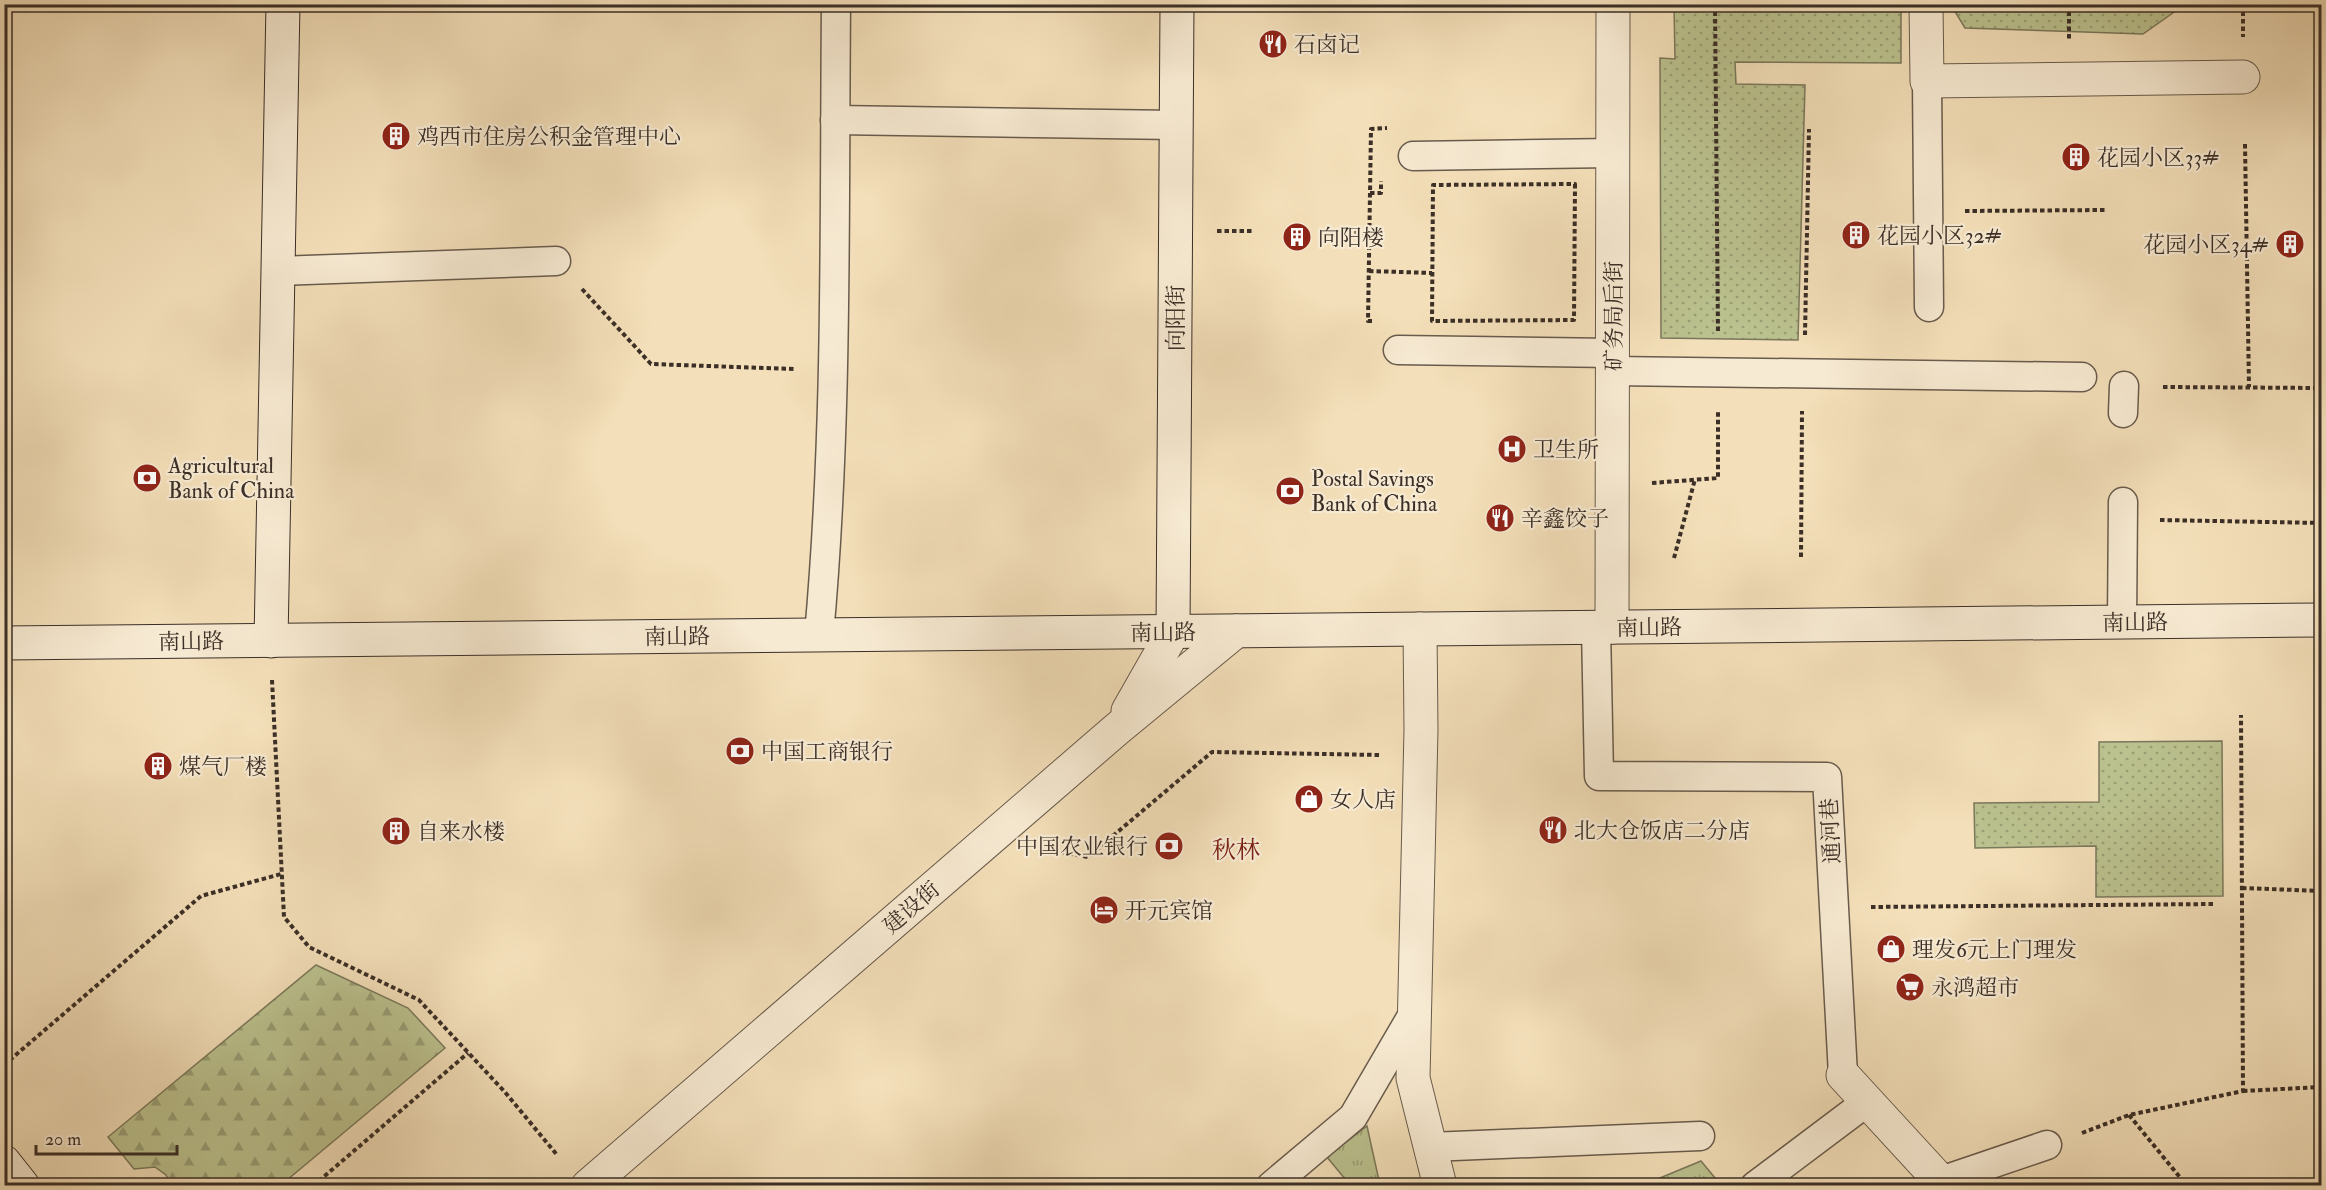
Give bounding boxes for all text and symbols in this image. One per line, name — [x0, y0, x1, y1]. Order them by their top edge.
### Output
restaurant icon: 石卤记 — [1257, 28, 1289, 60]
place label: 石卤记 — [1294, 31, 1360, 59]
building icon: 鸡西市住房公积金管理中心 — [380, 120, 412, 152]
place label: 鸡西市住房公积金管理中心 — [417, 123, 681, 151]
building icon: 花园小区33# — [2060, 141, 2092, 173]
place label: 花园小区33# — [2097, 144, 2219, 172]
building icon: 花园小区32# — [1840, 219, 1872, 251]
building icon: 向阳楼 — [1281, 221, 1313, 253]
place label: 花园小区32# — [1877, 222, 2002, 250]
place label: 向阳楼 — [1318, 224, 1384, 252]
building icon: 花园小区34# — [2274, 228, 2306, 260]
place label: 花园小区34# — [2143, 231, 2269, 259]
street label: 矿务局后街 — [1600, 261, 1628, 371]
street label: 向阳街 — [1162, 285, 1190, 351]
hospital icon: 卫生所 — [1496, 433, 1528, 465]
place label: 卫生所 — [1533, 436, 1599, 464]
place label: Agricultural Bank of China — [167, 452, 295, 505]
bank icon: Agricultural Bank of China — [131, 462, 163, 494]
place label: Postal Savings Bank of China — [1311, 465, 1438, 518]
bank icon: Postal Savings Bank of China — [1274, 475, 1306, 507]
restaurant icon: 辛鑫饺子 — [1484, 502, 1516, 534]
place label: 辛鑫饺子 — [1521, 505, 1609, 533]
street label: 南山路 — [2102, 608, 2168, 638]
street label: 南山路 — [1616, 613, 1682, 643]
street label: 南山路 — [1130, 618, 1196, 648]
street label: 南山路 — [644, 622, 710, 652]
street label: 南山路 — [158, 627, 224, 657]
bank icon: 中国工商银行 — [724, 735, 756, 767]
place label: 中国工商银行 — [761, 738, 893, 766]
building icon: 煤气厂楼 — [142, 750, 174, 782]
place label: 煤气厂楼 — [179, 753, 267, 781]
shop icon: 女人店 — [1293, 783, 1325, 815]
place label: 女人店 — [1330, 786, 1396, 814]
street label: 通河巷 — [1815, 797, 1847, 865]
restaurant icon: 北大仓饭店二分店 — [1537, 814, 1569, 846]
building icon: 自来水楼 — [380, 815, 412, 847]
place label: 北大仓饭店二分店 — [1574, 817, 1750, 845]
place label: 自来水楼 — [417, 818, 505, 846]
bank icon: 中国农业银行 — [1153, 830, 1185, 862]
place label: 中国农业银行 — [1016, 833, 1148, 861]
district label: 秋林 — [1212, 835, 1260, 866]
street label: 建设街 — [878, 876, 946, 940]
hotel icon: 开元宾馆 — [1088, 894, 1120, 926]
place label: 开元宾馆 — [1125, 897, 1213, 925]
shop icon: 理发6元上门理发 — [1875, 933, 1907, 965]
place label: 理发6元上门理发 — [1912, 936, 2077, 964]
supermarket icon: 永鸿超市 — [1894, 971, 1926, 1003]
place label: 永鸿超市 — [1931, 974, 2019, 1002]
scale bar — [36, 1118, 177, 1156]
text: 20 m — [45, 1128, 81, 1151]

